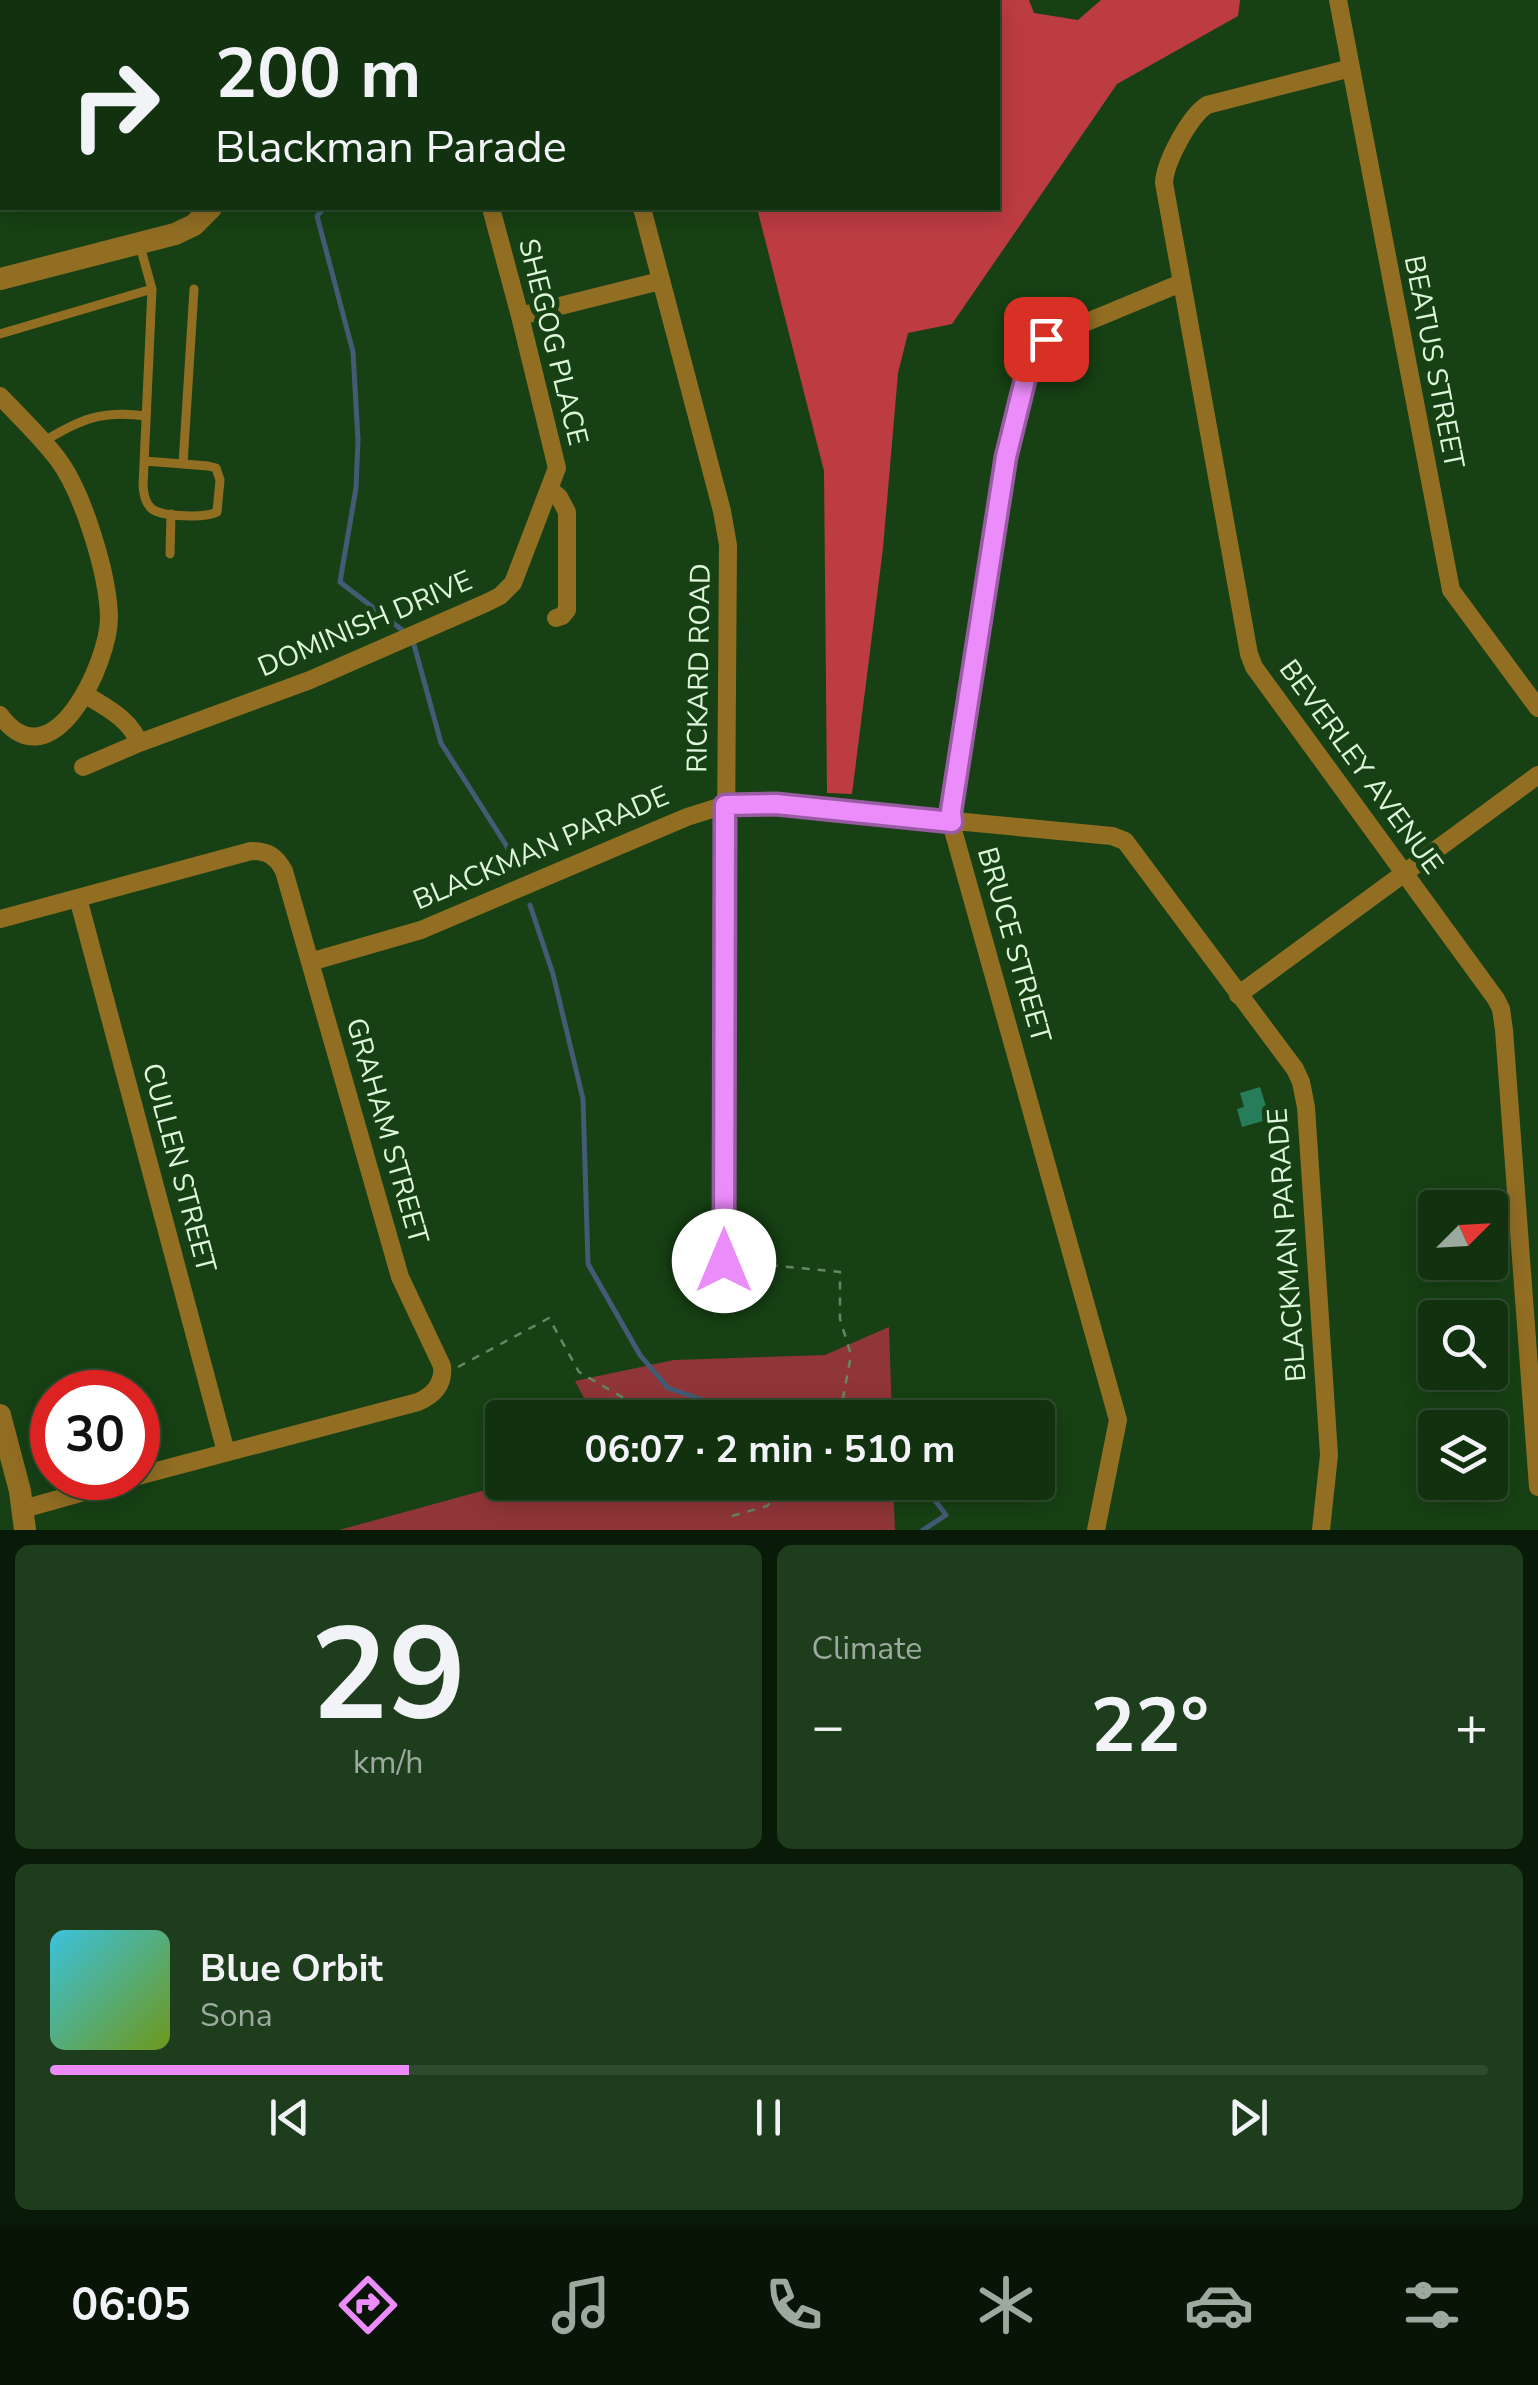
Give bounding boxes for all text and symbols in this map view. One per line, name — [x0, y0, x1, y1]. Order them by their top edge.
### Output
text: 200 m — [215, 26, 421, 122]
icon: right — [50, 40, 180, 170]
text: Blackman Parade — [215, 117, 567, 178]
street label: SHEGOG PLACE — [509, 235, 597, 449]
street label: BEATUS STREET — [1395, 252, 1473, 472]
pin — [1004, 297, 1089, 382]
icon: arrive — [1019, 312, 1074, 367]
street label: DOMINISH DRIVE — [252, 562, 478, 686]
street label: RICKARD ROAD — [678, 563, 720, 773]
street label: BEVERLEY AVENUE — [1270, 652, 1452, 882]
street label: BLACKMAN PARADE — [407, 777, 675, 919]
street label: BRUCE STREET — [968, 843, 1060, 1047]
street label: GRAHAM STREET — [337, 1014, 437, 1249]
street label: CULLEN STREET — [133, 1059, 225, 1277]
street label: BLACKMAN PARADE — [1258, 1107, 1316, 1383]
north arrow — [1418, 1190, 1508, 1280]
map controls — [1418, 1190, 1508, 1500]
position arrow — [672, 1209, 776, 1313]
button: search — [1418, 1300, 1508, 1390]
speed limit sign: 30 — [30, 1370, 160, 1500]
button: layers — [1418, 1410, 1508, 1500]
text: 06:07 · 2 min · 510 m — [585, 1424, 955, 1475]
text: 29 — [310, 1587, 466, 1764]
text: Climate — [812, 1627, 922, 1670]
text: 22° — [1091, 1675, 1209, 1777]
text: − — [812, 1689, 845, 1764]
text: + — [1455, 1689, 1488, 1764]
text: km/h — [353, 1741, 424, 1784]
text: Blue Orbit — [200, 1943, 383, 1994]
text: Sona — [200, 1994, 273, 2037]
icon: previous — [262, 2090, 317, 2145]
icon: pause — [741, 2090, 796, 2145]
icon: next — [1221, 2090, 1276, 2145]
icon: directions — [333, 2270, 403, 2340]
icon: music — [546, 2270, 616, 2340]
icon: phone — [759, 2270, 829, 2340]
icon: climate — [971, 2270, 1041, 2340]
icon: car — [1184, 2270, 1254, 2340]
icon: filters — [1397, 2270, 1467, 2340]
text: 06:05 — [71, 2275, 191, 2336]

